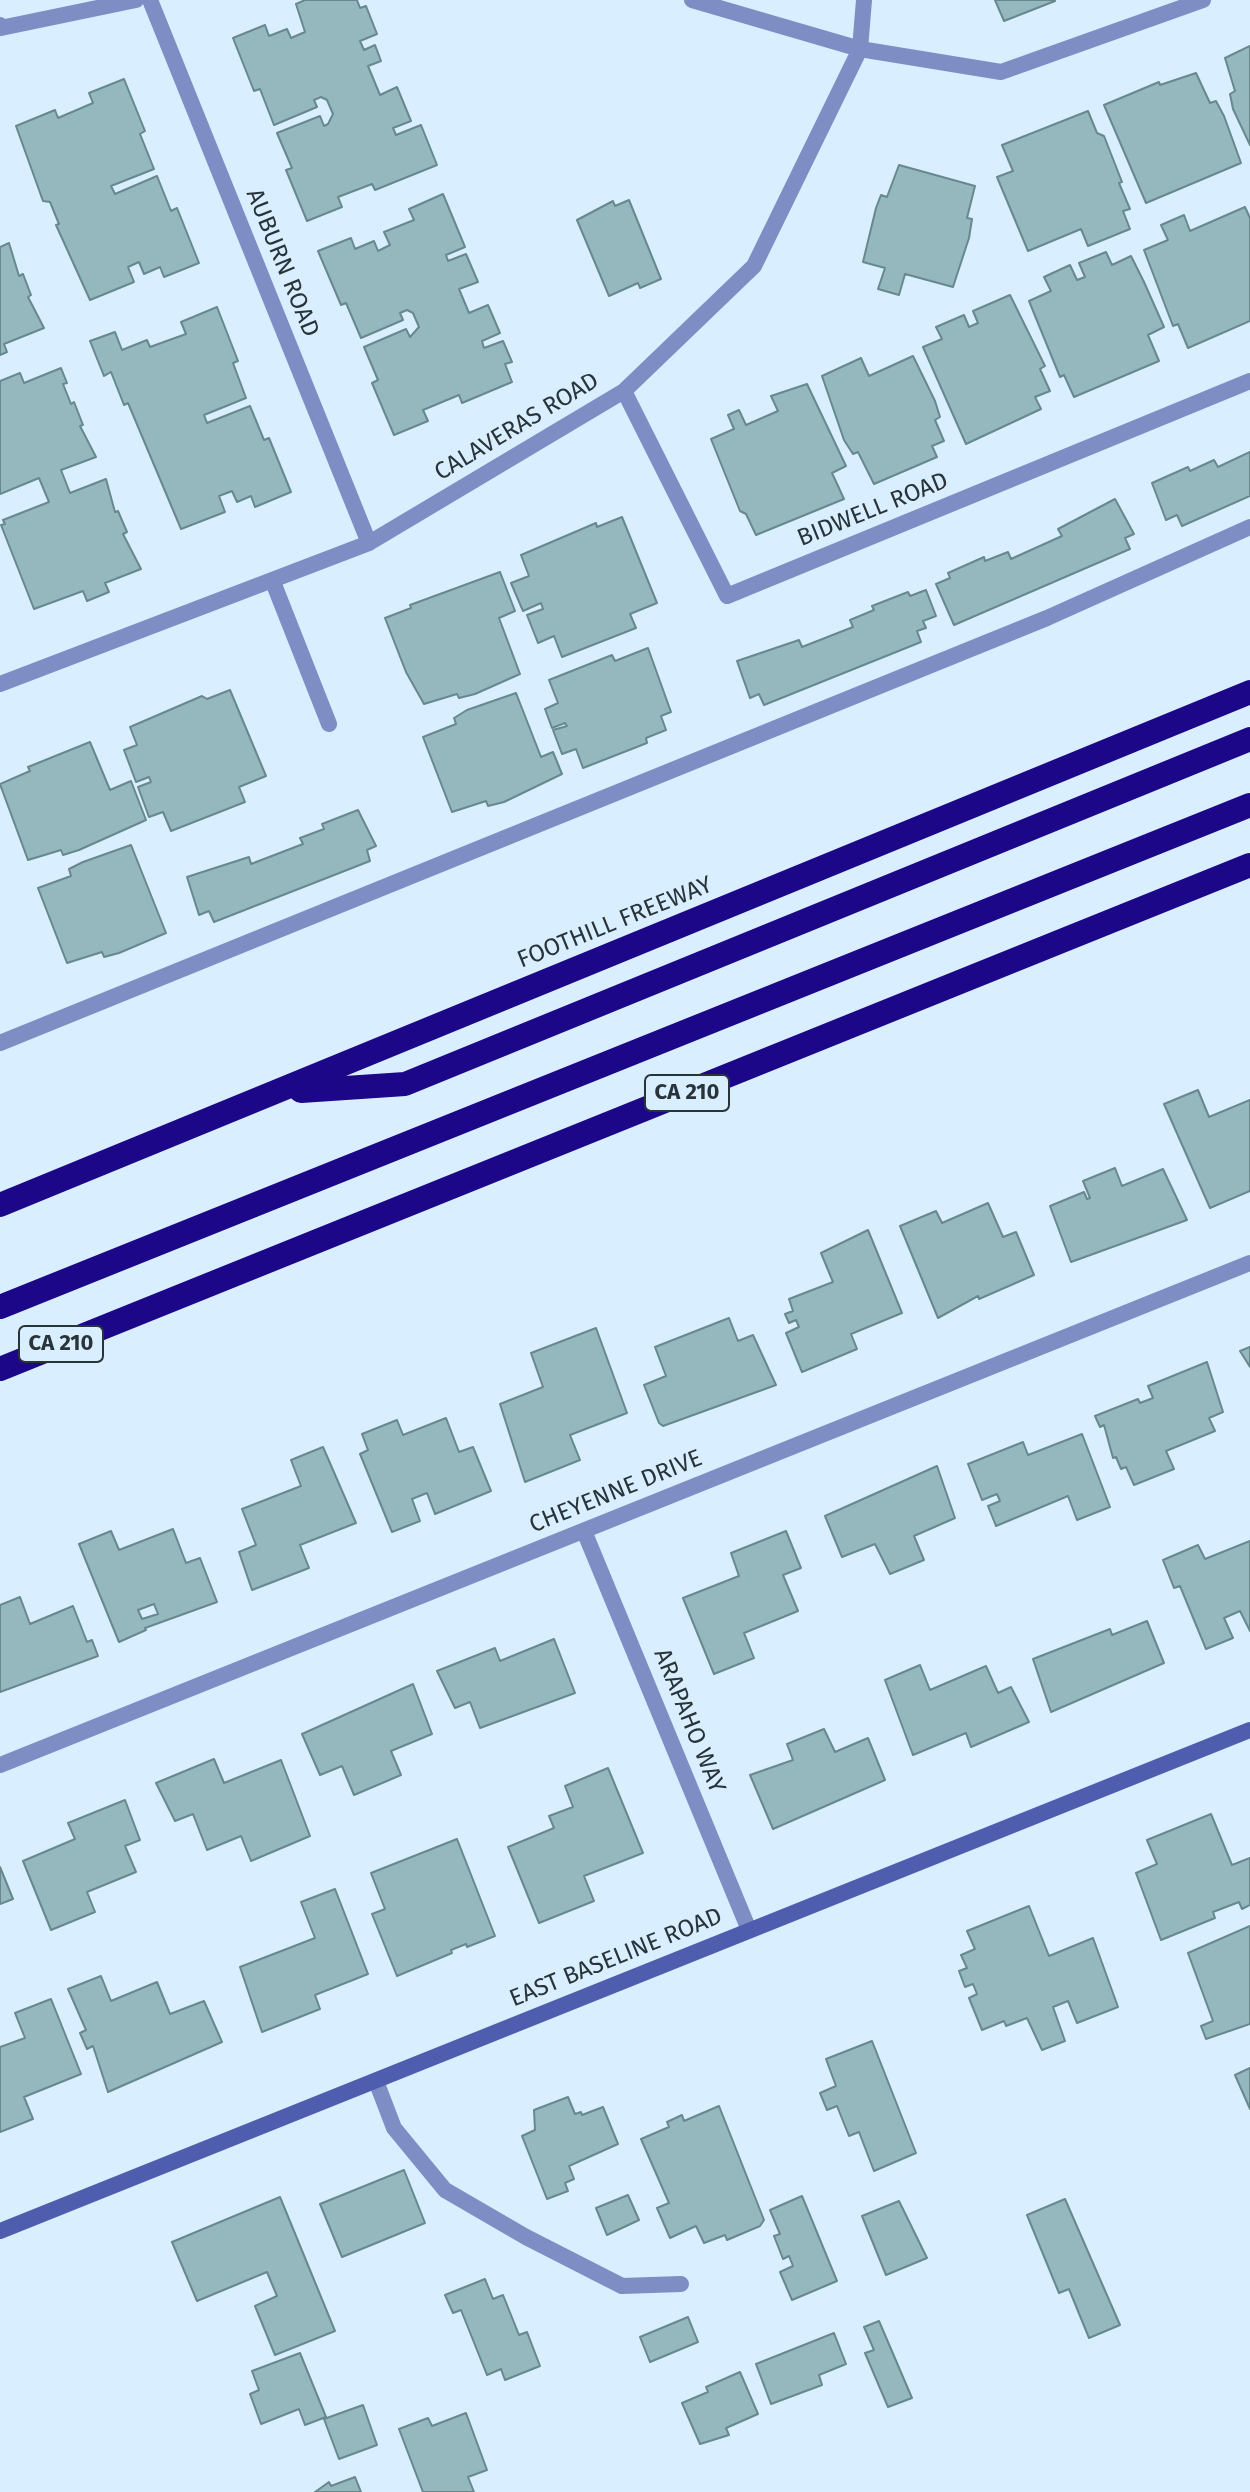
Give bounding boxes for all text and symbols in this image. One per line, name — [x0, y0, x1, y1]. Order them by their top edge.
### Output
street label: AUBURN ROAD — [239, 185, 325, 341]
street label: CALAVERAS ROAD — [430, 367, 604, 487]
street label: BIDWELL ROAD — [793, 467, 953, 553]
street label: FOOTHILL FREEWAY — [513, 871, 717, 975]
road number: CA 210 — [645, 1075, 729, 1111]
road number: CA 210 — [19, 1326, 103, 1362]
street label: CHEYENNE DRIVE — [525, 1444, 707, 1540]
street label: ARAPAHO WAY — [647, 1645, 731, 1797]
street label: EAST BASELINE ROAD — [506, 1902, 726, 2014]

